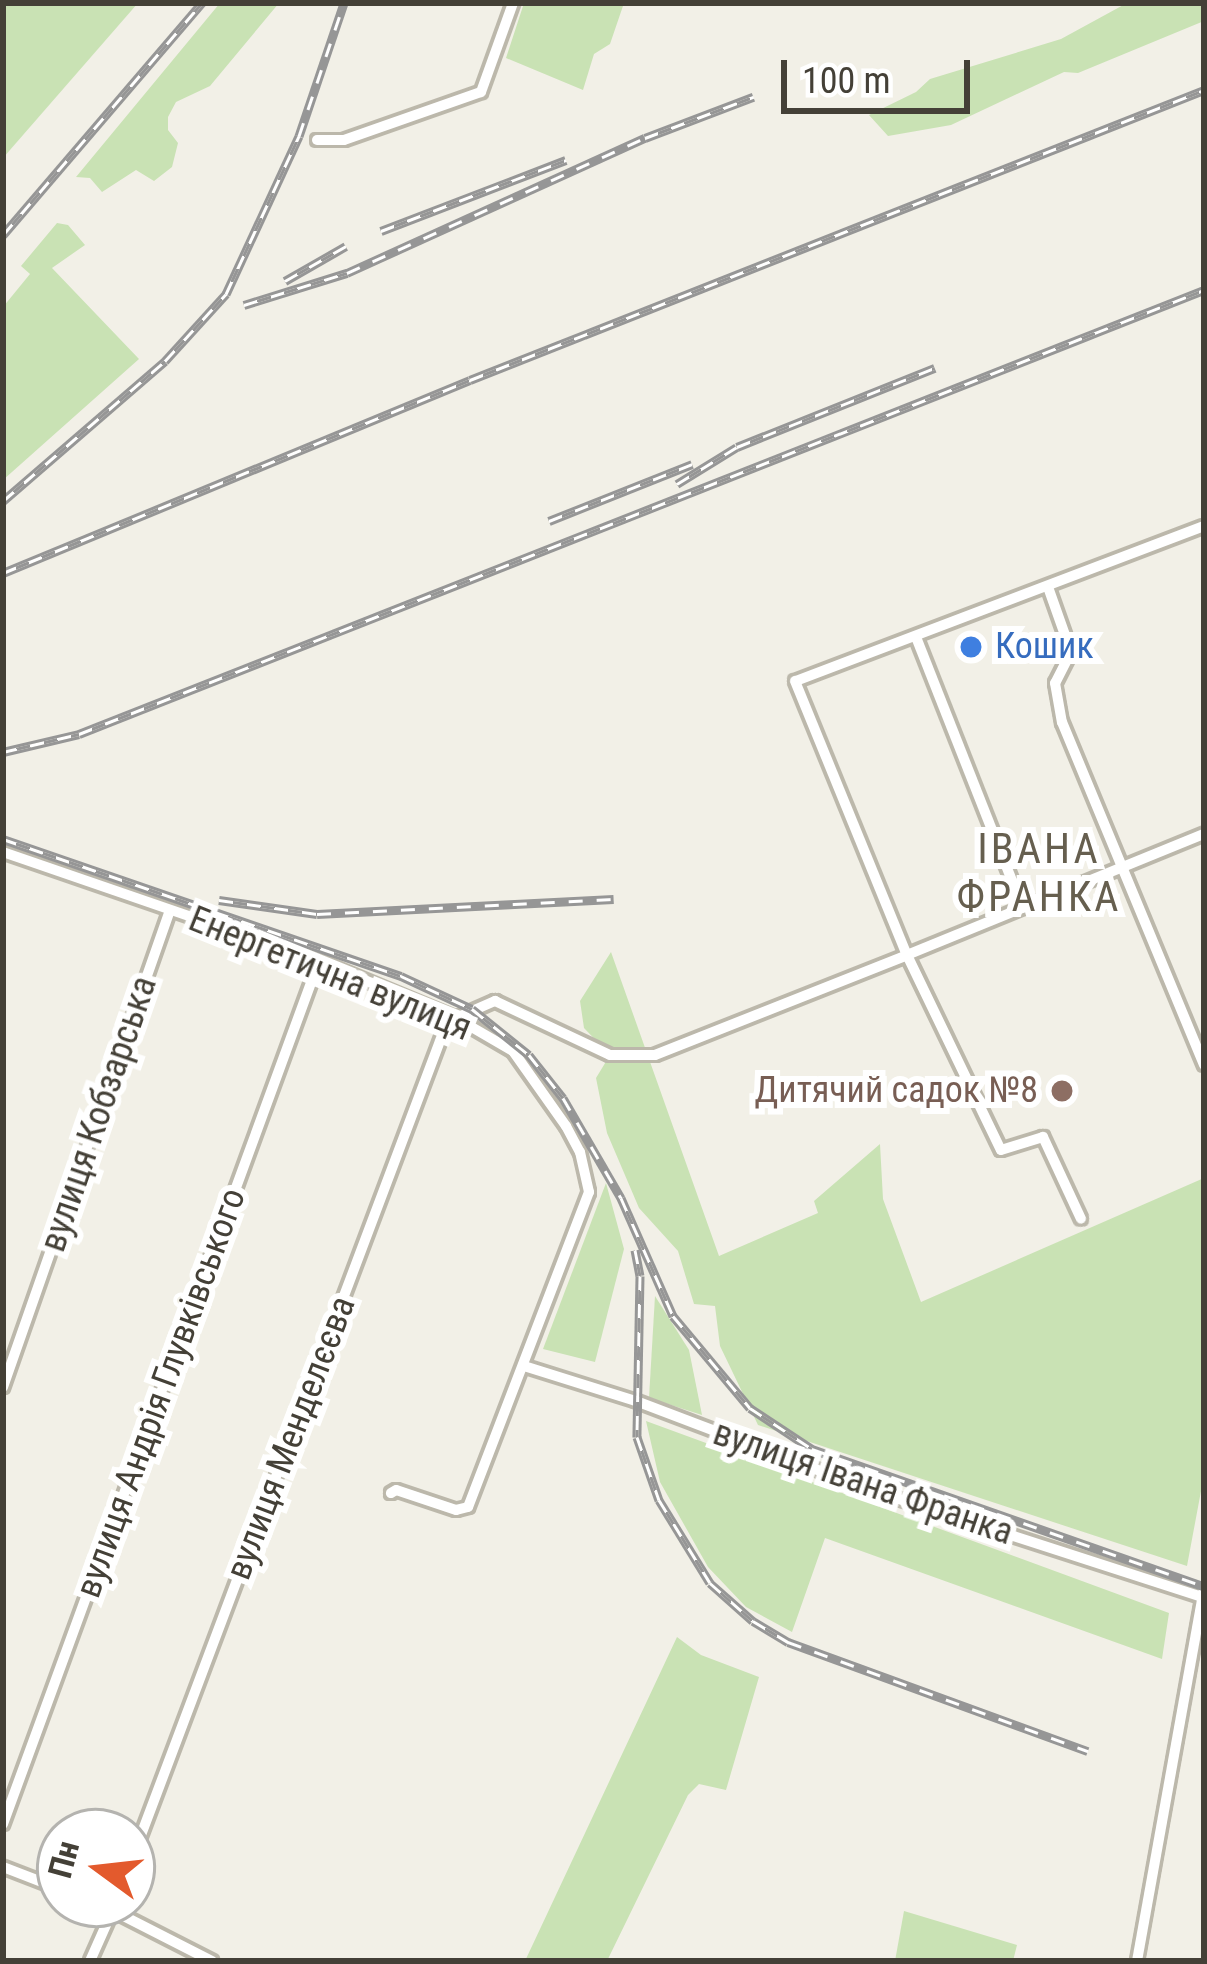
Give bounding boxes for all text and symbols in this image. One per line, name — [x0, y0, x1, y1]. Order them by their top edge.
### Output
scale bar — [787, 36, 976, 110]
text: 100 m — [802, 60, 891, 102]
place label: Кошик — [995, 625, 1094, 669]
marker: Кошик — [958, 634, 984, 660]
district label: ІВАНА ФРАНКА — [957, 824, 1121, 922]
street label: Енергетична вулиця — [183, 898, 477, 1050]
street label: вулиця Кобзарська — [32, 971, 166, 1257]
place label: Дитячий садок №8 — [755, 1069, 1038, 1113]
marker: Дитячий садок №8 — [1049, 1078, 1075, 1104]
street label: вулиця Андрія Глувківського — [67, 1183, 255, 1603]
street label: вулиця Менделєєва — [217, 1290, 365, 1586]
street label: вулиця Івана Франка — [707, 1411, 1019, 1555]
north arrow — [36, 1808, 156, 1928]
text: Пн — [40, 1837, 87, 1882]

